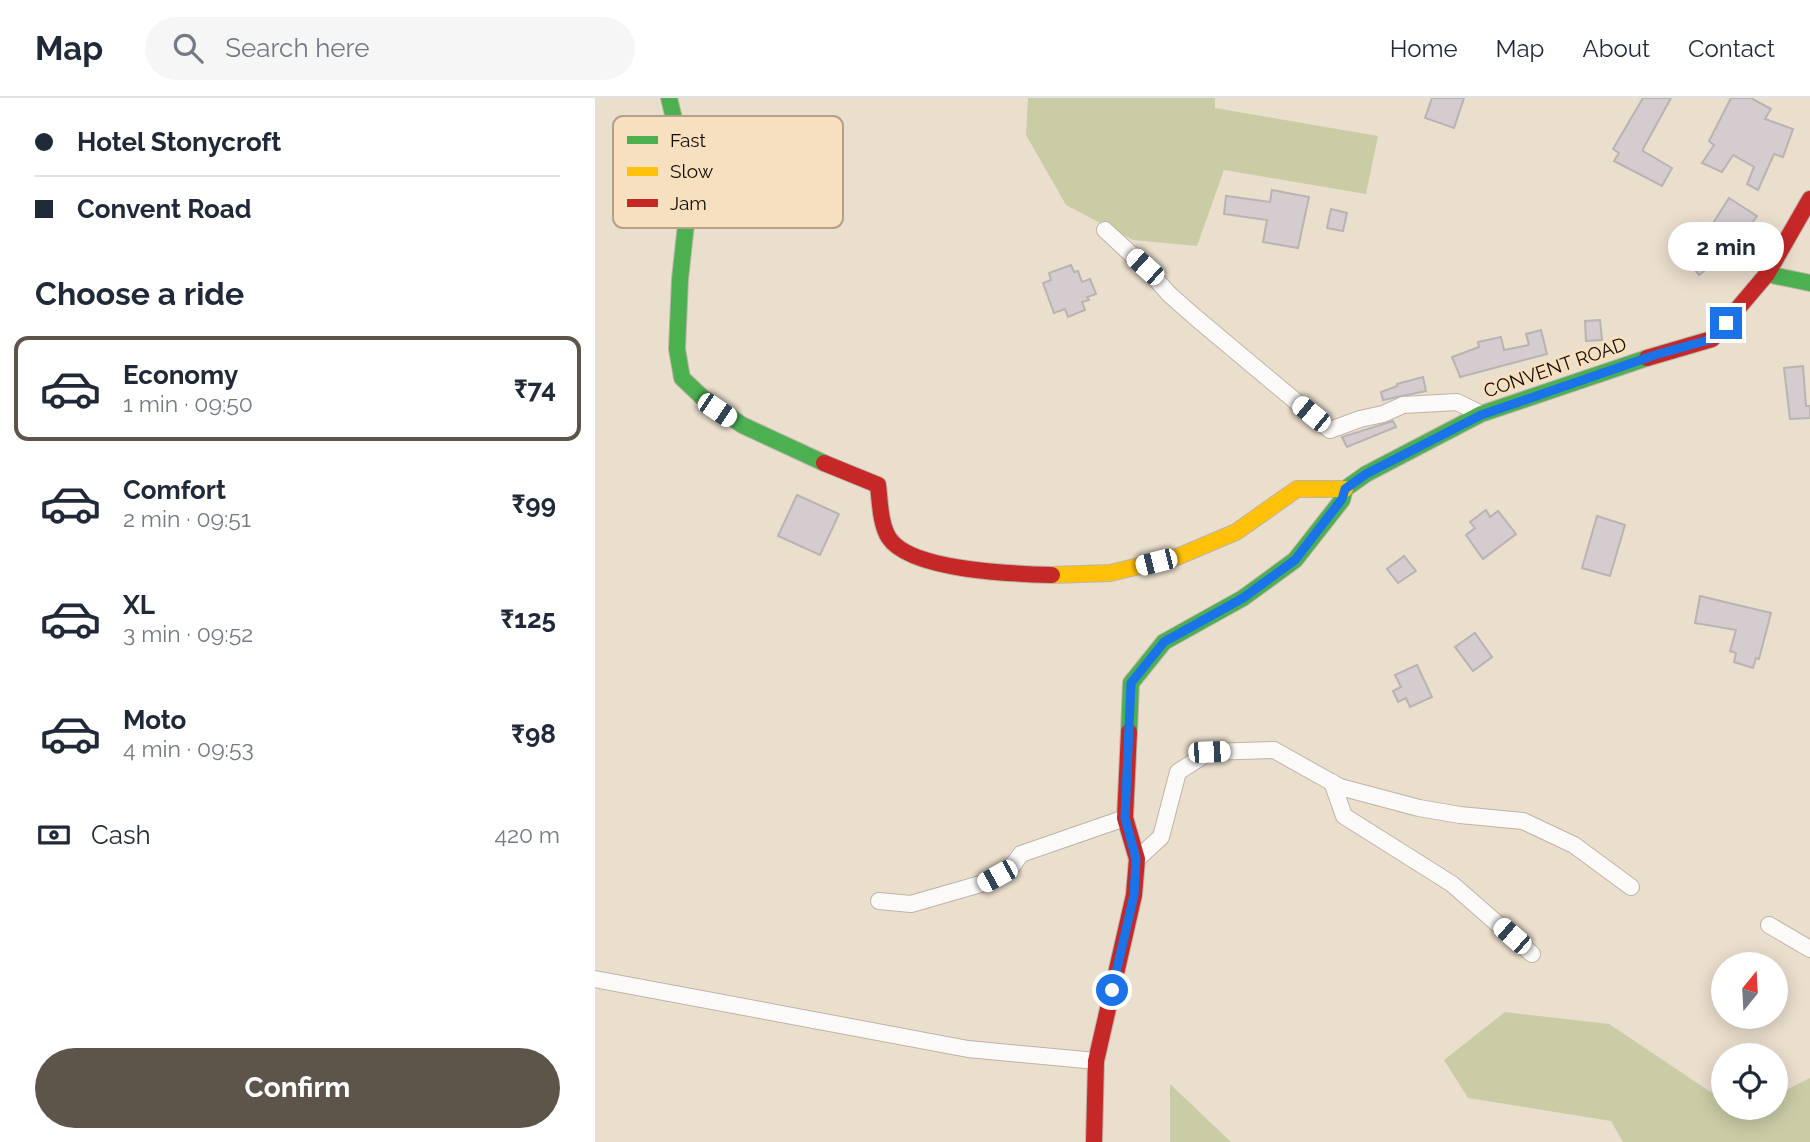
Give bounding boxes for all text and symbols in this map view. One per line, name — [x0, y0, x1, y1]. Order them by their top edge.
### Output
search box — [145, 17, 635, 80]
text: Map — [35, 29, 103, 68]
icon: search — [169, 29, 207, 67]
text: Search here — [225, 33, 370, 63]
text: Home — [1390, 34, 1458, 63]
text: Map — [1496, 34, 1544, 63]
text: About — [1582, 34, 1650, 63]
text: Contact — [1688, 34, 1775, 63]
legend — [613, 116, 843, 228]
text: Hotel Stonycroft — [77, 127, 281, 157]
text: Fast — [670, 129, 706, 151]
text: Slow — [670, 160, 714, 182]
text: Jam — [670, 192, 707, 214]
text: Convent Road — [77, 194, 252, 224]
callout: 2 min — [1668, 222, 1784, 271]
text: 2 min — [1696, 233, 1756, 260]
car — [1123, 245, 1168, 289]
text: Choose a ride — [35, 275, 244, 312]
route end — [1710, 307, 1742, 339]
street label: CONVENT ROAD — [1481, 332, 1629, 402]
icon: car — [39, 357, 102, 420]
text: Economy — [123, 360, 238, 390]
text: ₹74 — [514, 374, 556, 404]
text: 1 min · 09:50 — [123, 390, 253, 417]
car — [694, 390, 741, 430]
car — [1289, 393, 1334, 435]
icon: car — [39, 472, 102, 535]
text: Comfort — [123, 475, 226, 505]
text: ₹99 — [511, 489, 556, 519]
text: 2 min · 09:51 — [123, 505, 251, 532]
car — [1134, 547, 1179, 577]
icon: car — [39, 587, 102, 650]
text: XL — [123, 590, 155, 620]
text: ₹125 — [500, 604, 556, 634]
text: 3 min · 09:52 — [123, 620, 253, 647]
icon: car — [39, 702, 102, 765]
text: Moto — [123, 705, 186, 735]
text: ₹98 — [511, 719, 556, 749]
text: 4 min · 09:53 — [123, 735, 254, 762]
car — [1188, 741, 1231, 763]
icon: cash — [35, 816, 73, 854]
text: Cash — [91, 820, 151, 850]
text: 420 m — [494, 821, 560, 848]
car — [974, 857, 1021, 895]
car — [1490, 914, 1535, 958]
north arrow — [1711, 952, 1789, 1029]
map controls — [1711, 952, 1788, 1120]
route start — [1096, 974, 1128, 1006]
button: locate — [1711, 1043, 1788, 1120]
button: Confirm — [35, 1048, 560, 1128]

